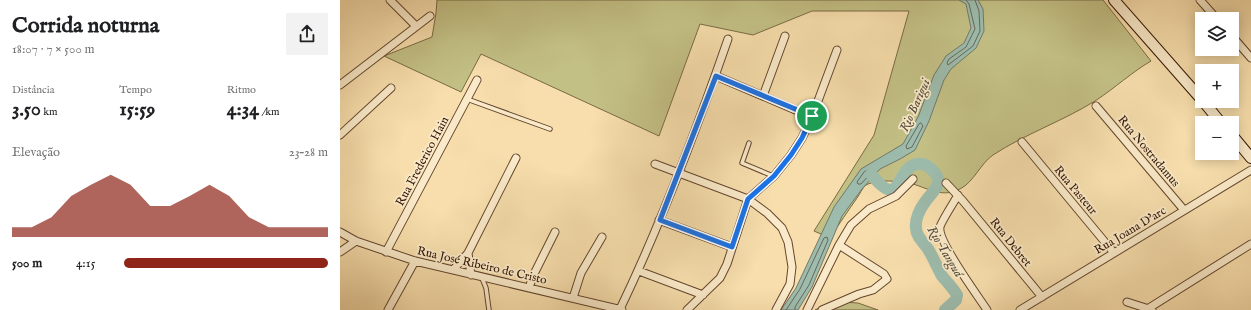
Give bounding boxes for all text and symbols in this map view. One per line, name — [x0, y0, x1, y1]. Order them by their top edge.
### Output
text: Corrida noturna — [12, 12, 159, 40]
map controls — [1195, 12, 1239, 160]
button: layers — [1195, 12, 1239, 56]
button: share — [286, 13, 328, 55]
text: 18:07 · 7 × 500 m — [12, 41, 95, 58]
button: + — [1195, 64, 1239, 108]
water label: Rio Barigui — [896, 75, 936, 135]
text: Distância — [12, 83, 54, 97]
text: Tempo — [119, 83, 152, 97]
text: Ritmo — [227, 83, 256, 97]
text: 3.50 — [12, 97, 41, 122]
text: 15:59 — [119, 97, 155, 122]
text: 4:34 — [227, 97, 259, 122]
pin — [795, 99, 829, 133]
text: km — [41, 105, 58, 119]
text: /km — [259, 105, 280, 119]
icon: arrive — [801, 105, 823, 127]
street label: Rua Frederico Hain — [393, 113, 453, 209]
street label: Rua Nostradamus — [1114, 113, 1183, 190]
button: − — [1195, 116, 1239, 160]
text: Elevação — [12, 144, 60, 161]
text: 23–28 m — [289, 144, 328, 161]
street label: Rua Pasteur — [1051, 163, 1101, 218]
street label: Rua Joana D'arc — [1092, 203, 1169, 259]
street label: Rua Debret — [986, 215, 1035, 270]
water label: Rio Tanguá — [922, 223, 967, 282]
street label: Rua José Ribeiro de Cristo — [415, 243, 549, 289]
text: 500 m — [12, 255, 42, 272]
text: 4:15 — [76, 255, 95, 272]

